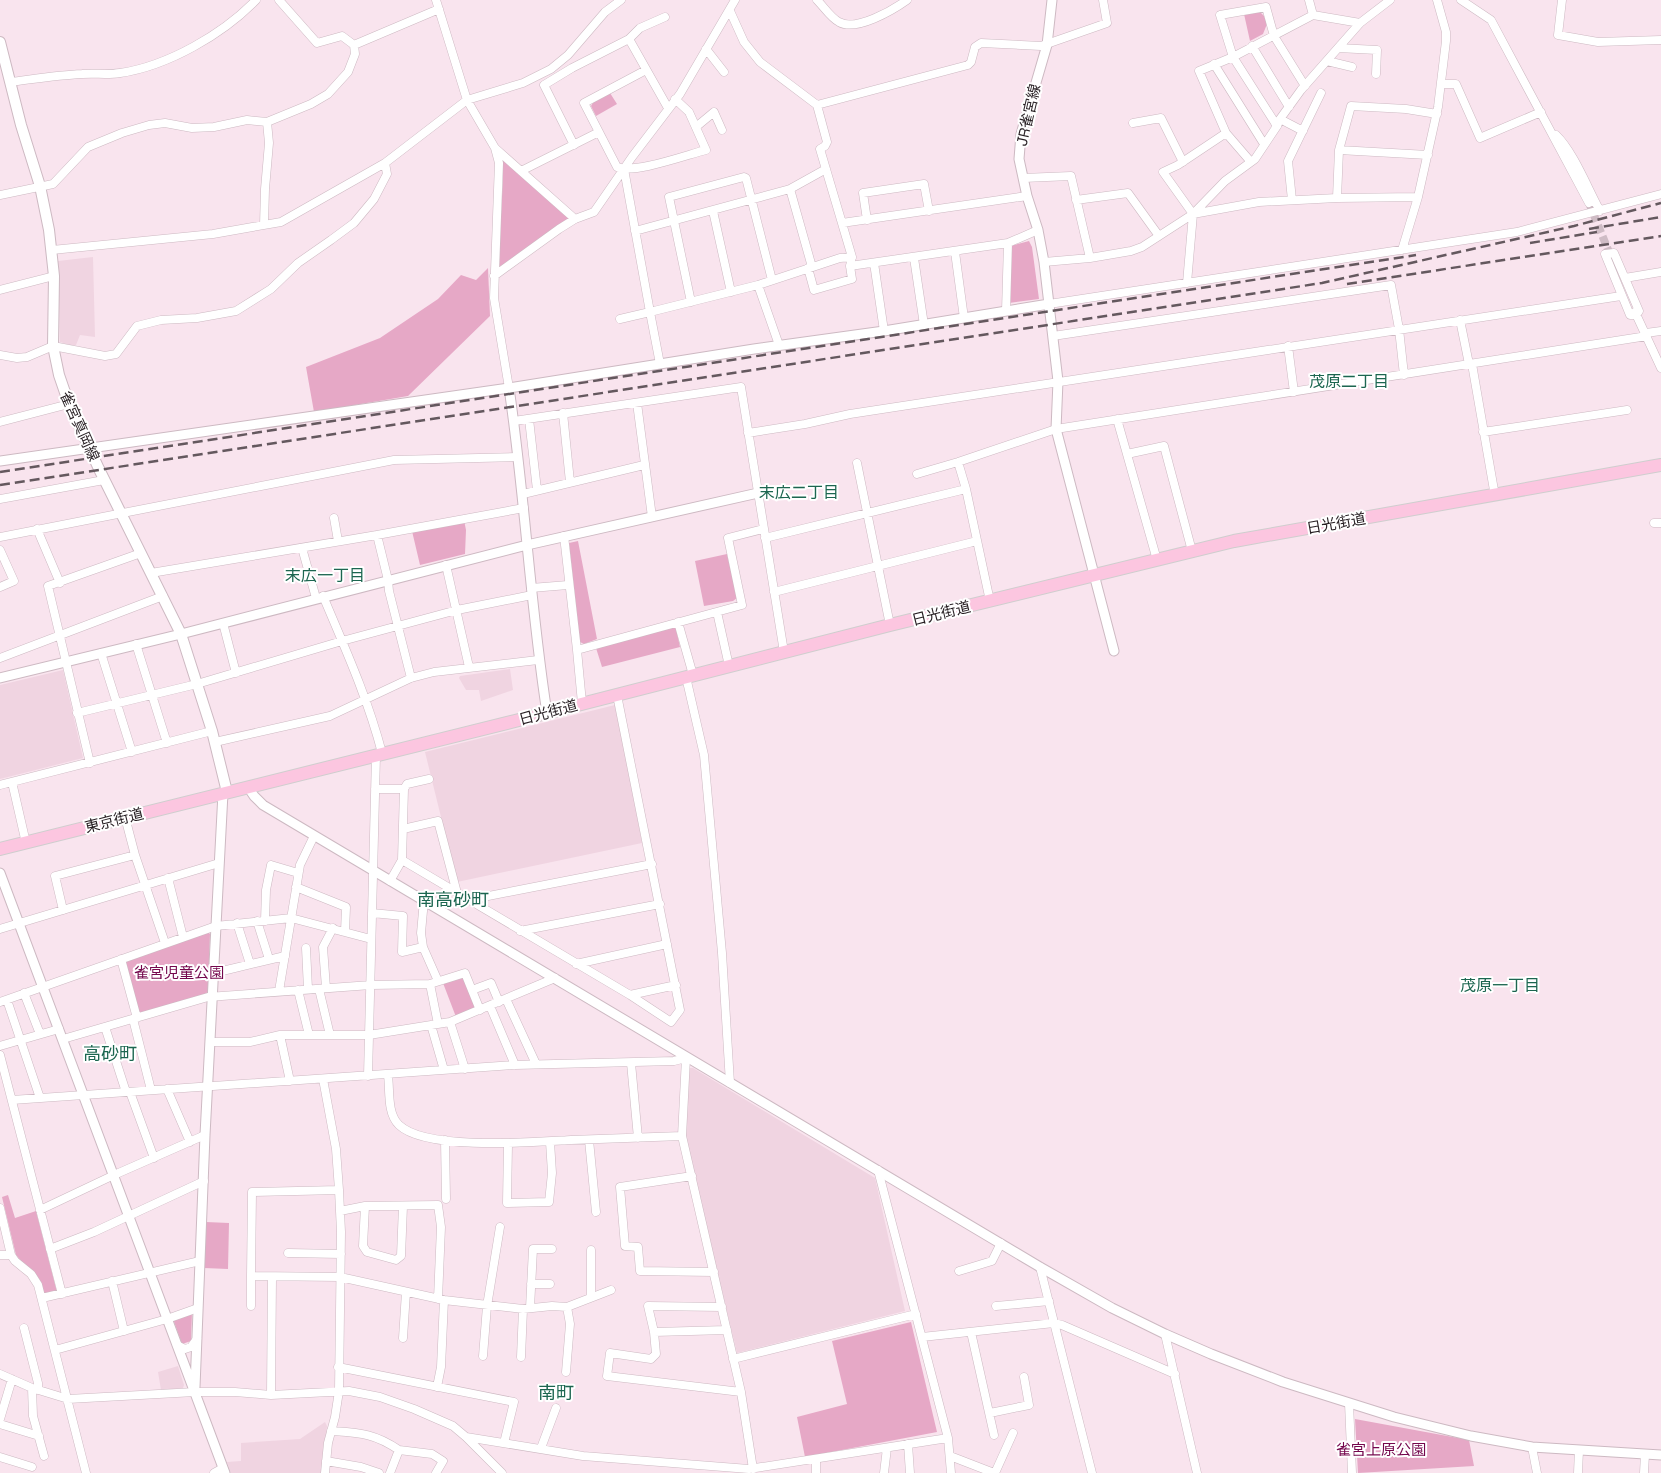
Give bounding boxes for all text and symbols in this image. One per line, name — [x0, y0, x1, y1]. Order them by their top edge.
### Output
street label: JR雀宮線 — [1012, 82, 1044, 148]
district label: 茂原二丁目 — [1309, 371, 1389, 392]
street label: 雀宮真岡線 — [56, 388, 104, 464]
district label: 末広二丁目 — [759, 482, 839, 503]
street label: 日光街道 — [1305, 508, 1367, 538]
district label: 末広一丁目 — [285, 565, 365, 586]
street label: 日光街道 — [910, 597, 972, 629]
street label: 日光街道 — [517, 695, 579, 729]
street label: 東京街道 — [83, 804, 145, 836]
district label: 南高砂町 — [417, 888, 489, 911]
park label: 雀宮児童公園 — [134, 963, 224, 982]
district label: 茂原一丁目 — [1460, 975, 1540, 996]
district label: 高砂町 — [83, 1042, 137, 1065]
district label: 南町 — [538, 1381, 574, 1404]
park label: 雀宮上原公園 — [1336, 1440, 1426, 1459]

